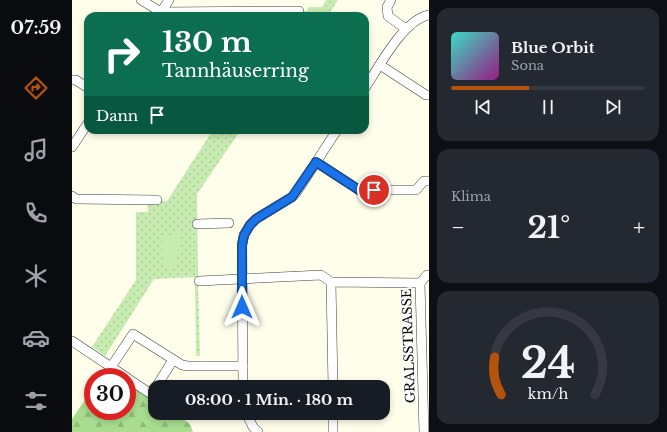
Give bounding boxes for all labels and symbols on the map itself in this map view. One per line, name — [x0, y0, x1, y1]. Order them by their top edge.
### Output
pin — [357, 173, 391, 207]
position arrow — [221, 286, 263, 328]
street label: GRALSSTRASSE — [398, 288, 419, 404]
speed limit sign: 30 — [84, 368, 136, 420]

